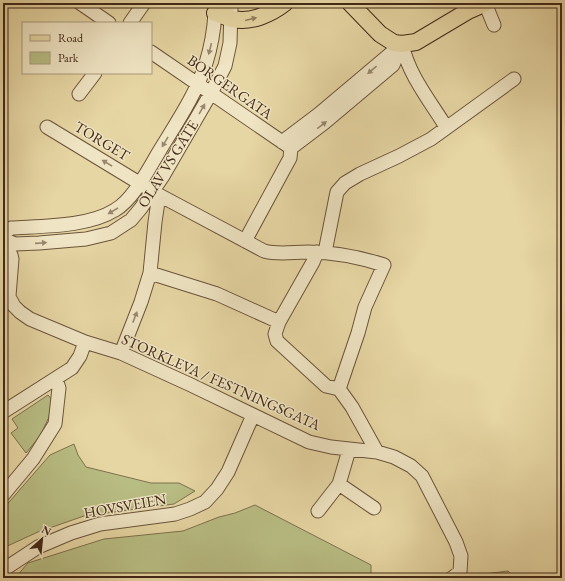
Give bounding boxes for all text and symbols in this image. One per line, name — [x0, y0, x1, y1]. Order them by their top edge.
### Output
one-way arrow — [246, 16, 258, 22]
legend — [22, 22, 152, 74]
text: Road — [58, 30, 84, 46]
one-way arrow — [206, 43, 212, 55]
text: Park — [58, 50, 79, 66]
street label: BORGERGATA — [184, 50, 277, 123]
one-way arrow — [367, 65, 377, 74]
one-way arrow — [198, 104, 206, 114]
street label: OLAV VS GATE — [133, 116, 202, 211]
street label: TORGET — [71, 117, 134, 165]
one-way arrow — [317, 121, 327, 129]
one-way arrow — [161, 136, 168, 148]
one-way arrow — [102, 159, 112, 167]
one-way arrow — [107, 207, 119, 214]
one-way arrow — [35, 239, 47, 246]
one-way arrow — [133, 311, 139, 323]
street label: STORKLEVA / FESTNINGSGATA — [119, 329, 324, 434]
street label: HOVSVEIEN — [82, 489, 168, 522]
north arrow — [22, 519, 62, 559]
text: N — [39, 522, 54, 538]

